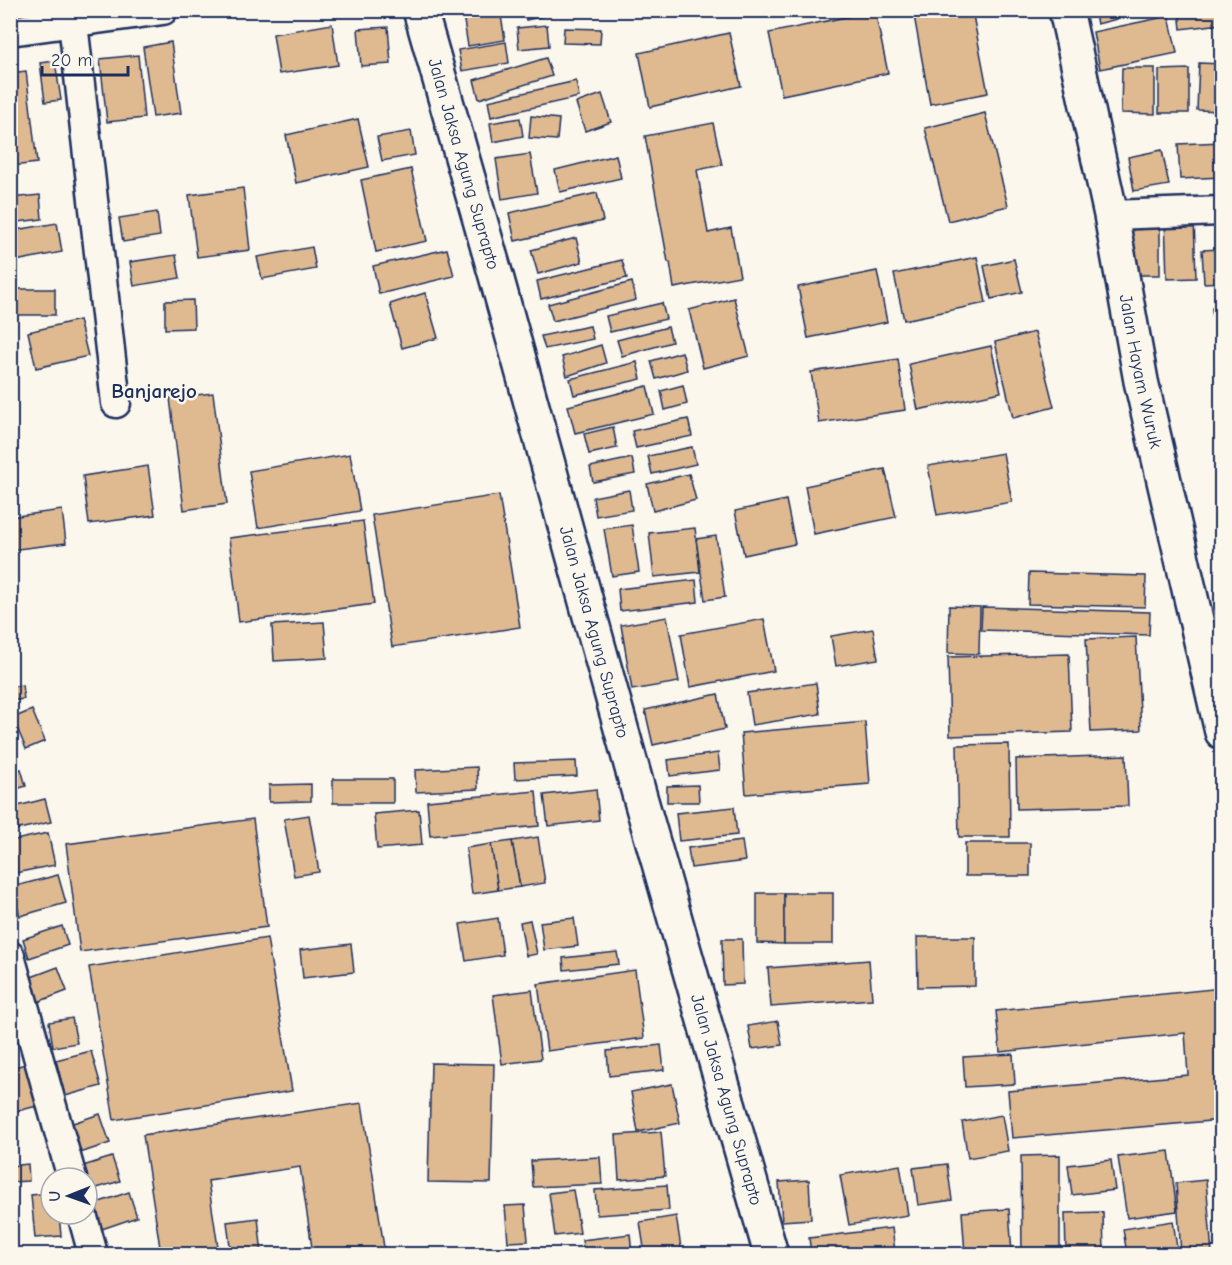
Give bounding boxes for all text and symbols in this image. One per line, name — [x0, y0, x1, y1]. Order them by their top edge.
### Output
scale bar — [42, 39, 128, 77]
text: 20 m — [51, 50, 92, 71]
street label: Jalan Jaksa Agung Suprapto — [424, 56, 504, 272]
street label: Jalan Hayam Wuruk — [1115, 292, 1167, 451]
district label: Banjarejo — [111, 379, 197, 403]
street label: Jalan Jaksa Agung Suprapto — [555, 524, 634, 740]
street label: Jalan Jaksa Agung Suprapto — [686, 992, 767, 1208]
north arrow — [39, 1166, 99, 1226]
text: U — [46, 1191, 64, 1202]

